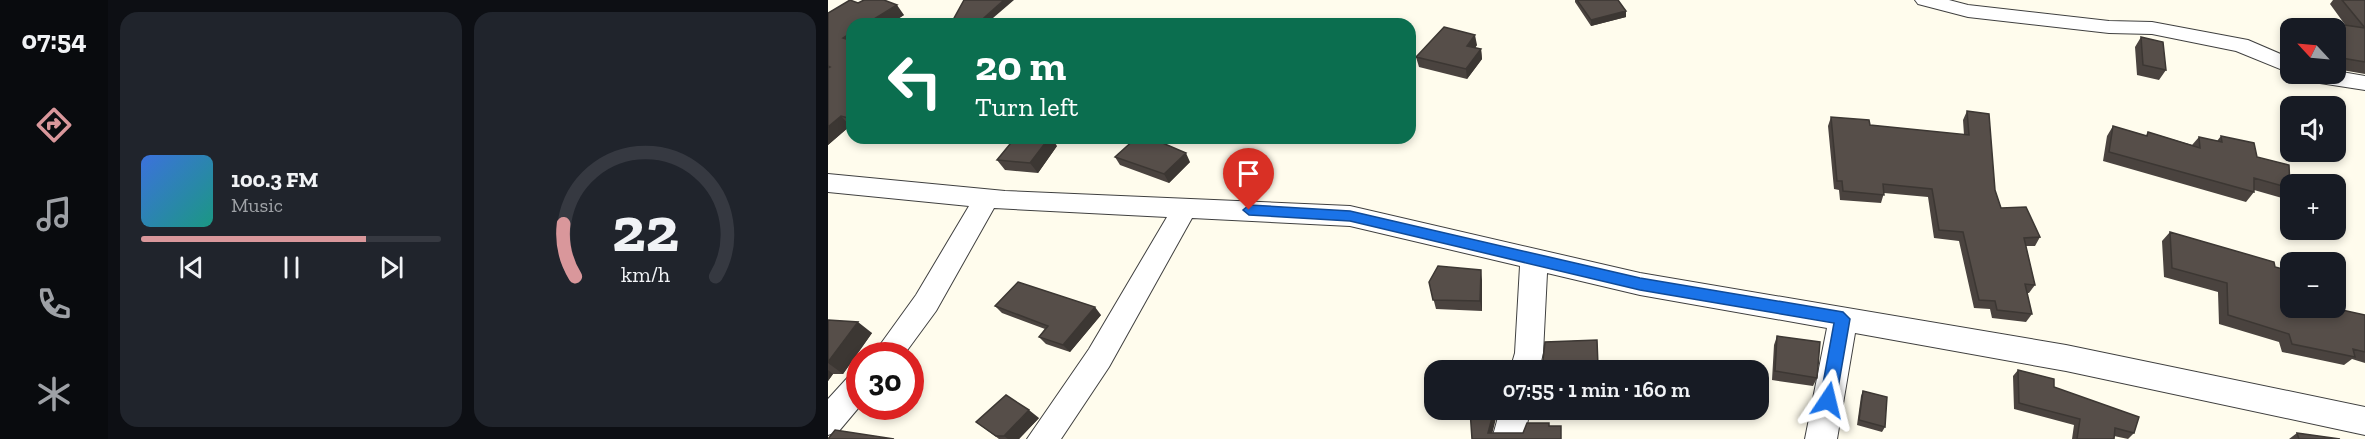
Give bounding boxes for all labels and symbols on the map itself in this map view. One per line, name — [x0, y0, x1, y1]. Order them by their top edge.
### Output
north arrow — [2280, 18, 2346, 84]
pin — [1223, 148, 1274, 210]
speed limit sign: 30 — [846, 342, 924, 420]
position arrow — [1796, 368, 1860, 432]

